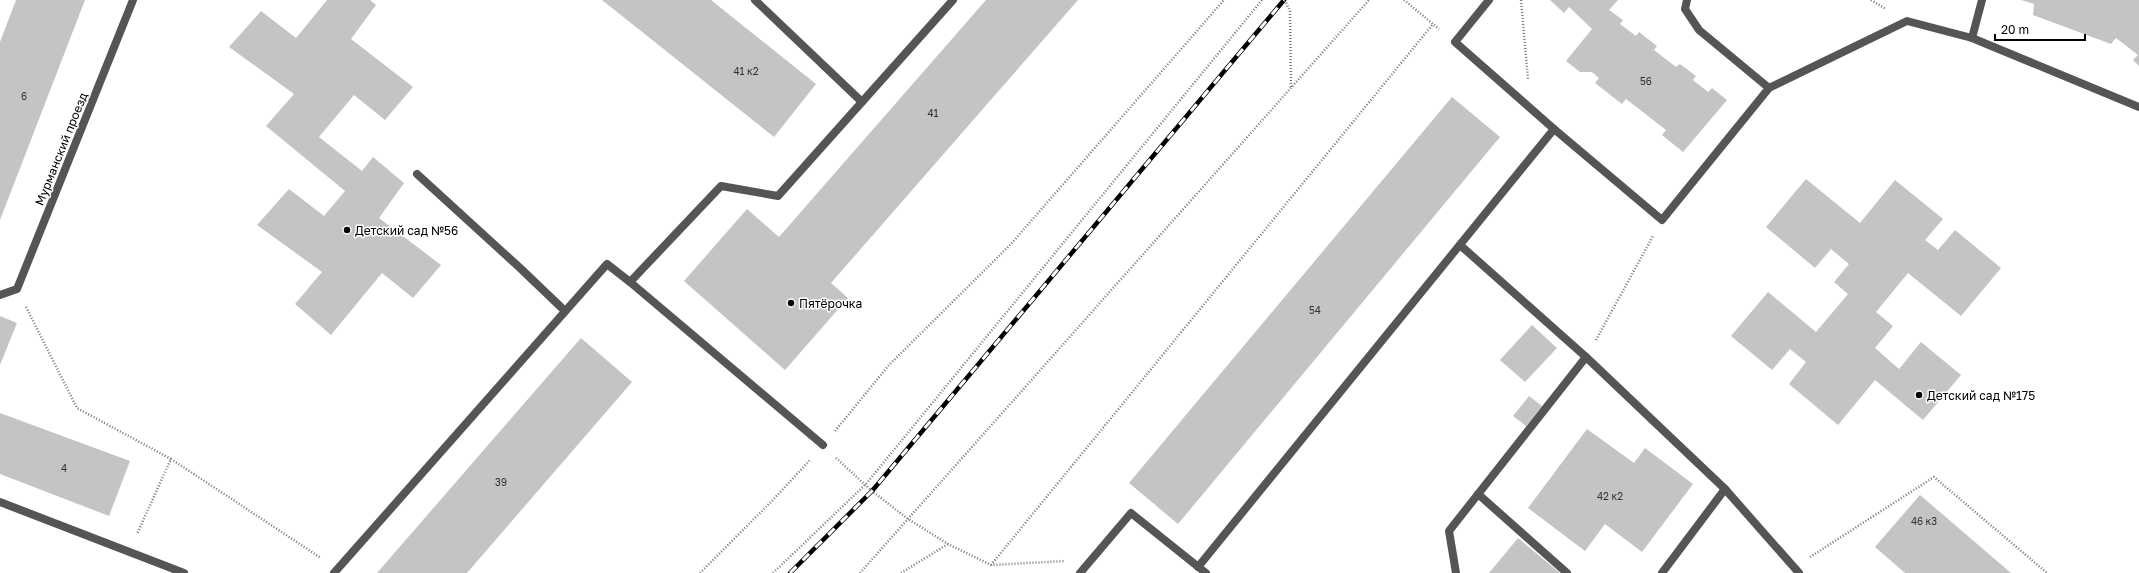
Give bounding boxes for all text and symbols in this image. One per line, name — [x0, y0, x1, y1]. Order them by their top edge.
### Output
scale bar — [1995, 16, 2085, 42]
text: 20 m — [2001, 22, 2029, 37]
house number: 41 к2 — [734, 65, 759, 77]
house number: 56 — [1640, 75, 1652, 87]
house number: 6 — [21, 90, 27, 102]
street label: Мурманский проезд — [31, 90, 91, 208]
house number: 41 — [928, 107, 939, 119]
place label: Детский сад №56 — [355, 223, 458, 238]
marker: Детский сад №56 — [342, 225, 352, 235]
place label: Пятёрочка — [799, 296, 862, 311]
marker: Пятёрочка — [786, 298, 796, 308]
house number: 54 — [1309, 304, 1321, 316]
place label: Детский сад №175 — [1927, 388, 2035, 403]
marker: Детский сад №175 — [1914, 390, 1924, 400]
house number: 4 — [61, 462, 67, 474]
house number: 39 — [495, 476, 507, 488]
house number: 42 к2 — [1597, 490, 1623, 502]
house number: 46 к3 — [1911, 515, 1937, 527]

